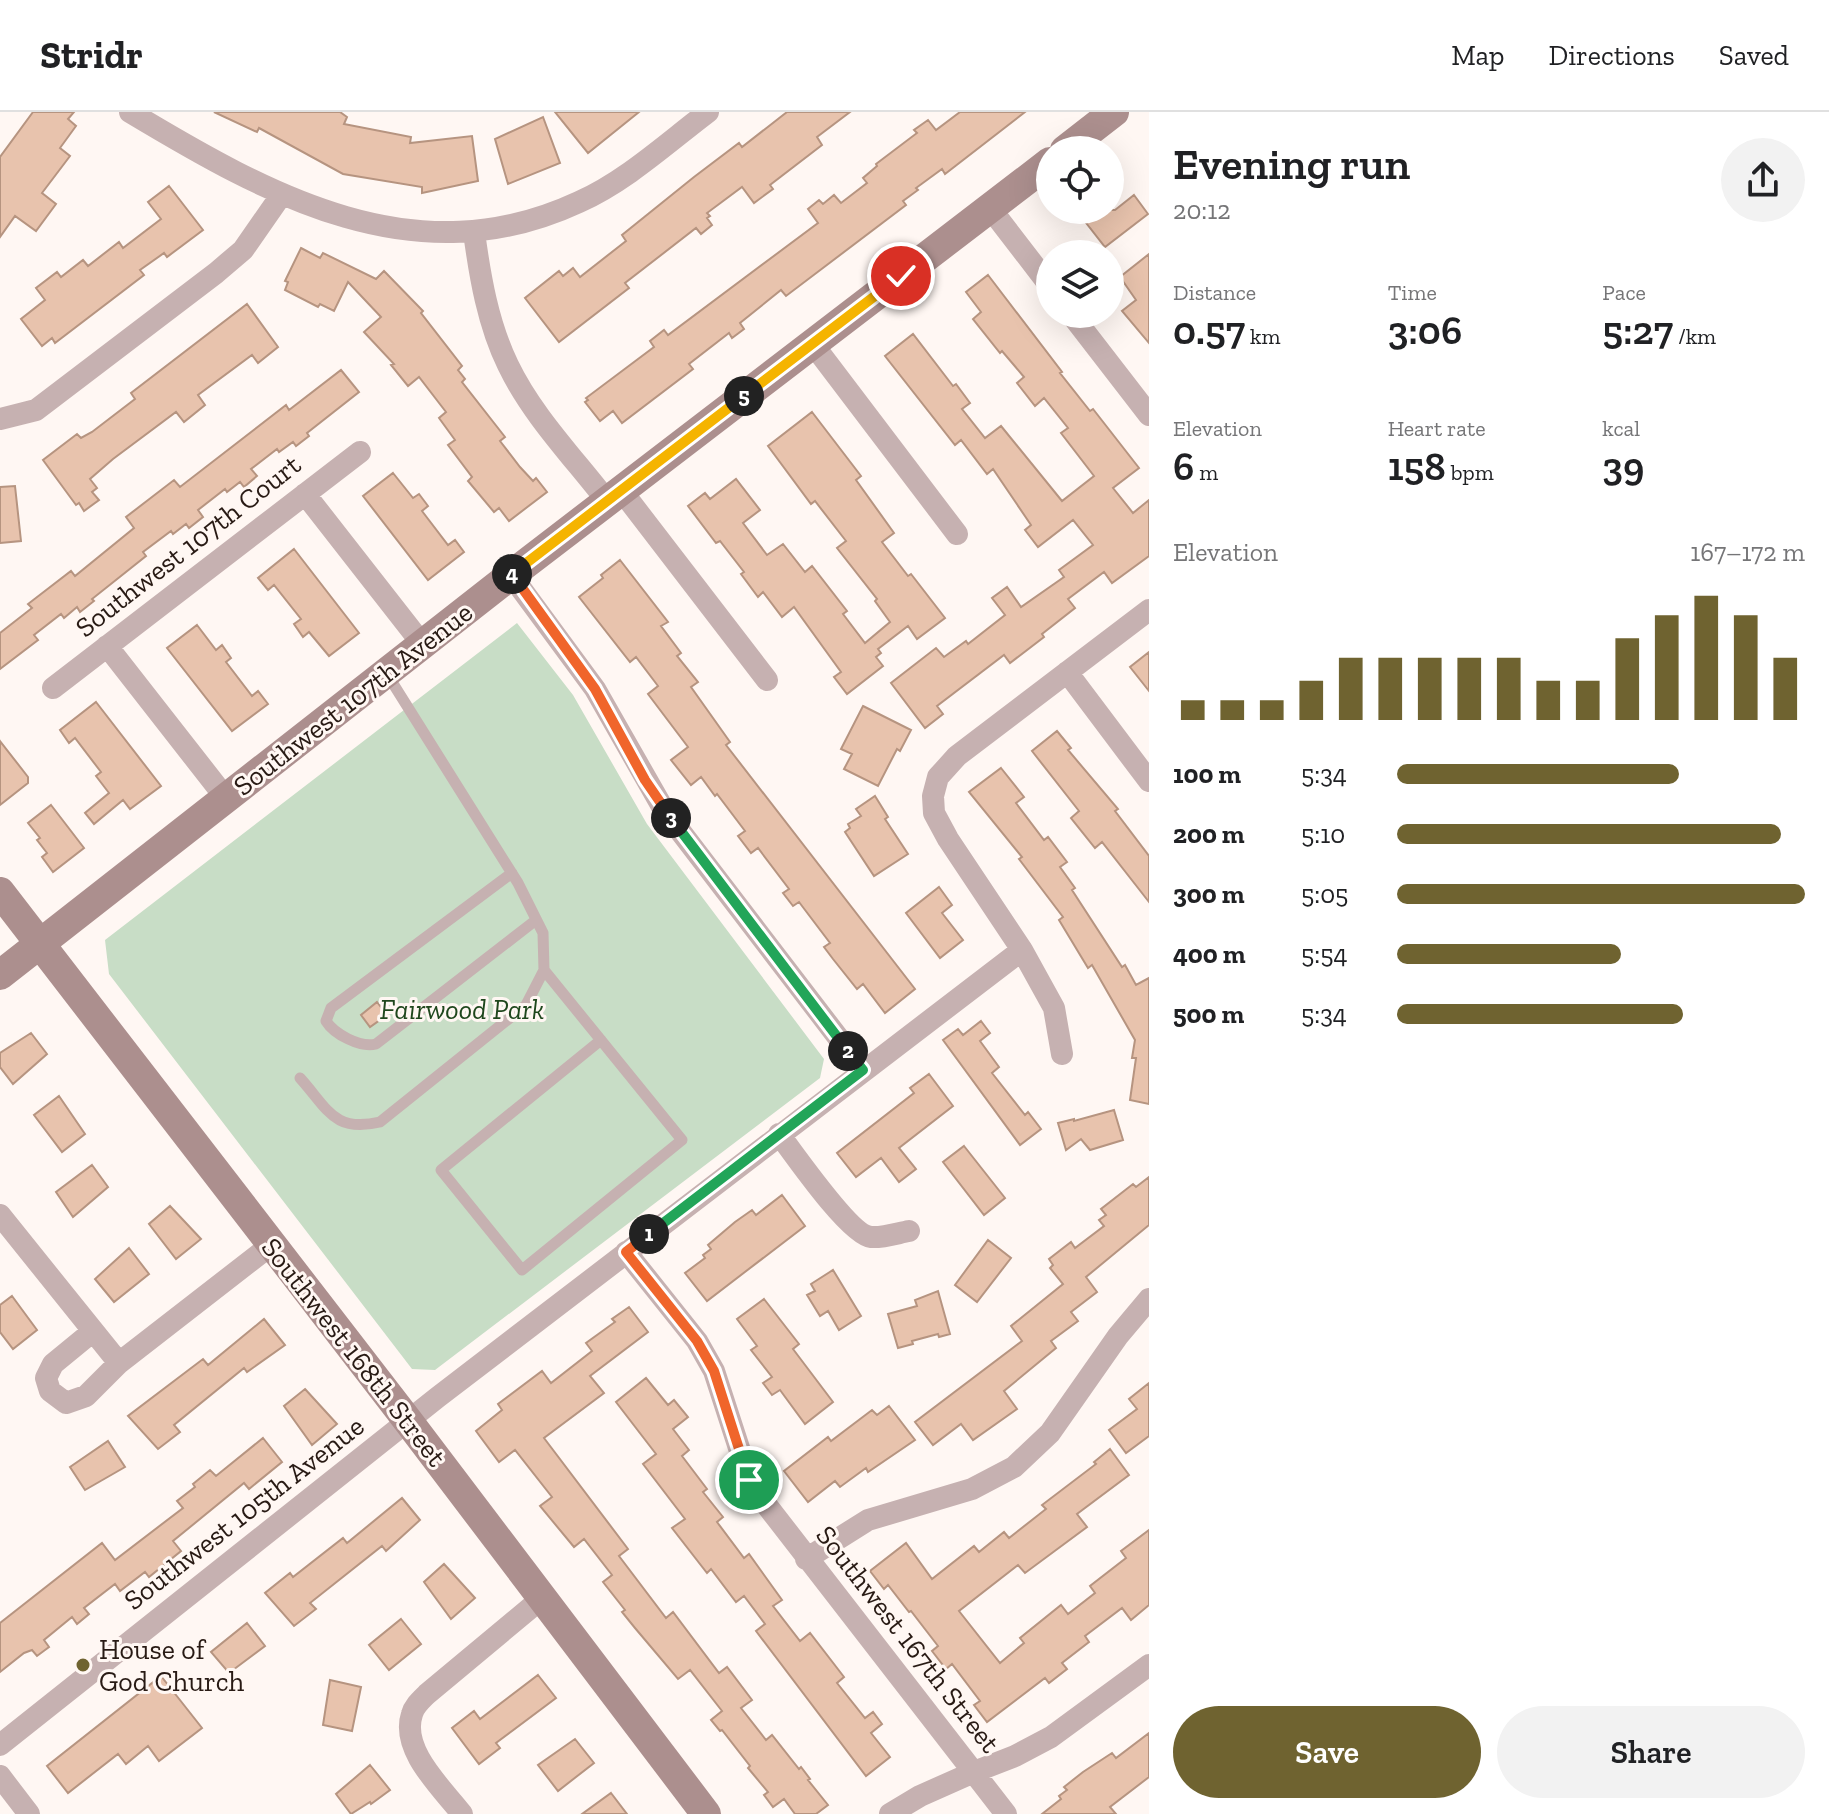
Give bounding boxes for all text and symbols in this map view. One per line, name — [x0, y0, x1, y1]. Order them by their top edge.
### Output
text: Stridr — [40, 32, 143, 78]
text: Map — [1451, 39, 1504, 72]
text: Directions — [1548, 39, 1675, 72]
text: Saved — [1719, 39, 1789, 72]
map controls — [1036, 136, 1124, 328]
button: locate — [1036, 136, 1124, 224]
text: Evening run — [1173, 137, 1410, 190]
button: share — [1721, 138, 1805, 222]
text: 20:12 — [1173, 194, 1231, 226]
button: layers — [1036, 240, 1124, 328]
pin — [867, 242, 935, 310]
icon: check — [879, 254, 923, 298]
text: Distance — [1173, 279, 1256, 306]
text: Time — [1388, 279, 1437, 306]
text: Pace — [1602, 279, 1646, 306]
text: 0.57 — [1173, 306, 1245, 354]
text: 3:06 — [1388, 306, 1462, 354]
text: 5:27 — [1602, 306, 1673, 354]
text: km — [1245, 323, 1281, 350]
text: /km — [1673, 323, 1716, 350]
pin: 5 — [724, 376, 764, 416]
text: 5 — [738, 382, 750, 409]
text: Elevation — [1173, 415, 1262, 442]
text: Heart rate — [1388, 415, 1486, 442]
text: kcal — [1602, 415, 1640, 442]
text: 6 — [1173, 442, 1194, 490]
text: 158 — [1388, 442, 1446, 490]
text: 39 — [1602, 442, 1644, 490]
street label: Southwest 107th Court — [69, 448, 308, 644]
text: m — [1194, 459, 1218, 486]
text: bpm — [1446, 459, 1494, 486]
text: Elevation — [1173, 536, 1278, 568]
text: 167–172 m — [1690, 536, 1805, 568]
pin: 4 — [492, 554, 532, 594]
text: 4 — [506, 560, 518, 587]
street label: Southwest 107th Avenue — [227, 596, 479, 802]
text: 100 m — [1173, 758, 1241, 790]
text: 5:34 — [1301, 758, 1347, 790]
pin: 3 — [651, 798, 691, 838]
text: 3 — [665, 804, 677, 831]
text: 200 m — [1173, 818, 1245, 850]
text: 5:10 — [1301, 818, 1345, 850]
text: 300 m — [1173, 878, 1244, 910]
text: 5:05 — [1301, 878, 1348, 910]
text: 400 m — [1173, 938, 1245, 970]
text: 5:54 — [1301, 938, 1347, 970]
park label: Fairwood Park — [380, 993, 544, 1026]
text: 500 m — [1173, 998, 1244, 1030]
text: 5:34 — [1301, 998, 1347, 1030]
pin: 2 — [828, 1031, 868, 1071]
text: 2 — [842, 1037, 854, 1064]
pin: 1 — [629, 1214, 669, 1254]
text: 1 — [645, 1220, 653, 1247]
street label: Southwest 168th Street — [255, 1231, 454, 1473]
street label: Southwest 105th Avenue — [118, 1409, 370, 1617]
pin — [715, 1446, 783, 1514]
icon: arrive — [727, 1458, 771, 1502]
street label: Southwest 167th Street — [809, 1519, 1007, 1759]
place label: House of God Church — [99, 1633, 245, 1698]
marker: House of God Church — [74, 1656, 92, 1674]
button: Save — [1173, 1706, 1481, 1798]
button: Share — [1497, 1706, 1805, 1798]

